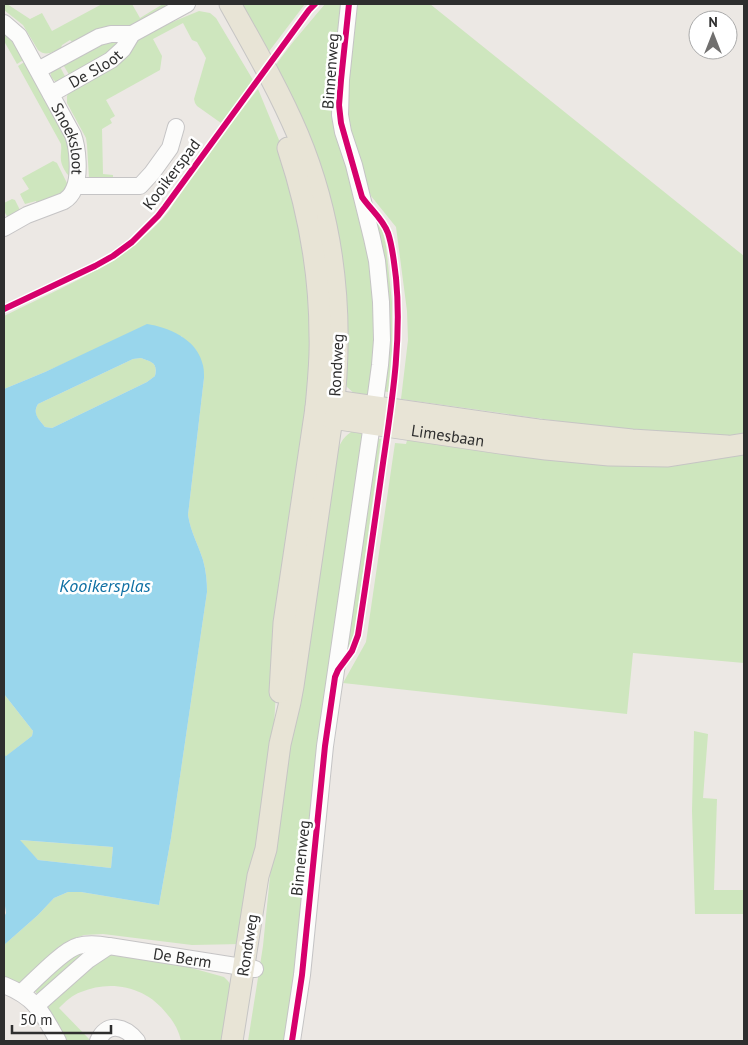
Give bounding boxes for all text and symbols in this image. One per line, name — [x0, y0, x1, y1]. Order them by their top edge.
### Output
north arrow — [688, 10, 738, 60]
text: N — [708, 13, 718, 31]
street label: Binnenweg — [317, 32, 343, 110]
street label: De Sloot — [65, 45, 127, 92]
street label: Snoeksloot — [47, 99, 88, 176]
street label: Kooikerspad — [138, 135, 204, 213]
street label: Rondweg — [324, 333, 348, 397]
street label: Limesbaan — [410, 420, 486, 451]
water label: Kooikersplas — [59, 574, 152, 597]
street label: Binnenweg — [286, 819, 314, 897]
street label: Rondweg — [232, 912, 262, 978]
street label: De Berm — [152, 943, 213, 972]
scale bar — [12, 1002, 111, 1034]
text: 50 m — [20, 1010, 53, 1029]

